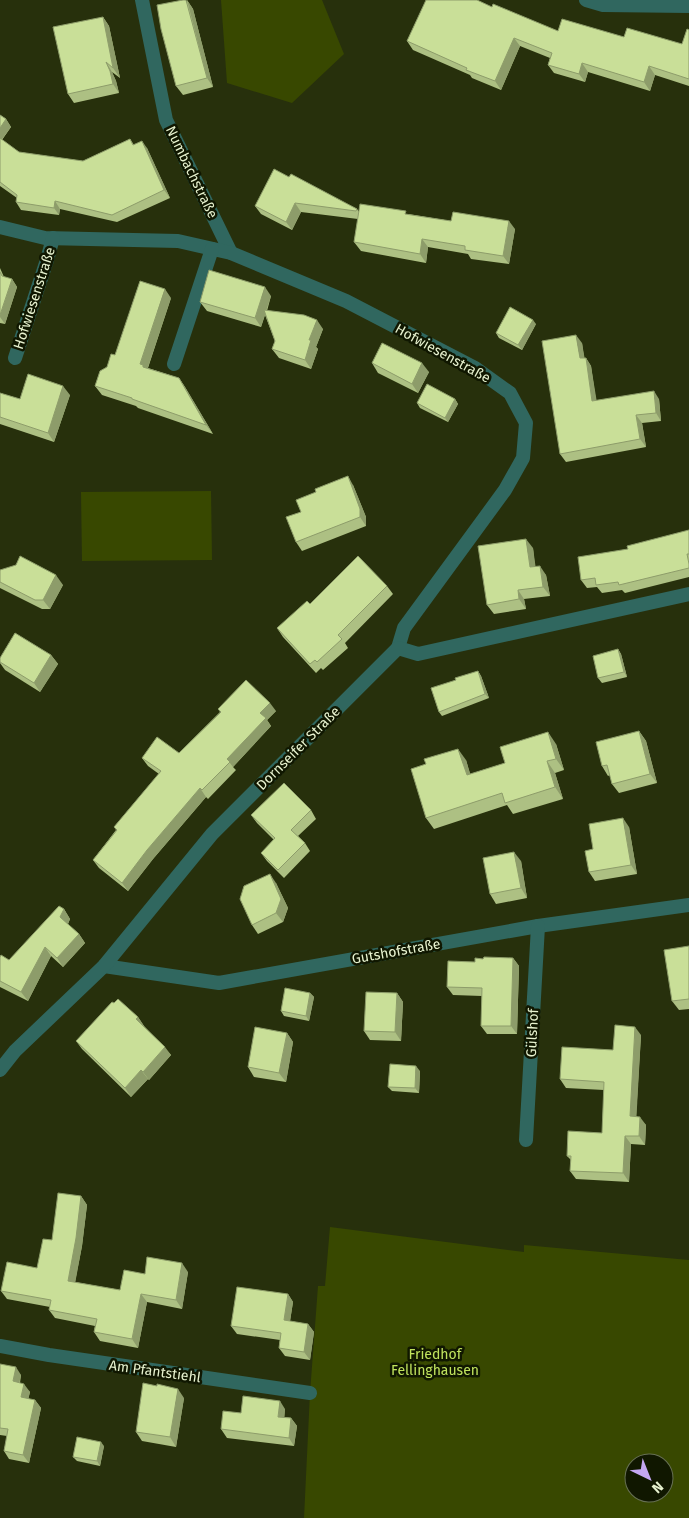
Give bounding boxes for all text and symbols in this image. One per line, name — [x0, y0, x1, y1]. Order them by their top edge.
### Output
street label: Numbachstraße — [162, 123, 221, 221]
street label: Hofwiesenstraße — [10, 245, 59, 351]
street label: Hofwiesenstraße — [392, 320, 493, 387]
street label: Dornseifer Straße — [253, 703, 344, 794]
street label: Gutshofstraße — [350, 935, 442, 968]
street label: Gülshof — [523, 1007, 542, 1058]
park label: Friedhof Fellinghausen — [391, 1346, 479, 1379]
street label: Am Pfantstiehl — [108, 1357, 202, 1386]
north arrow — [624, 1453, 674, 1503]
text: N — [648, 1478, 667, 1497]

